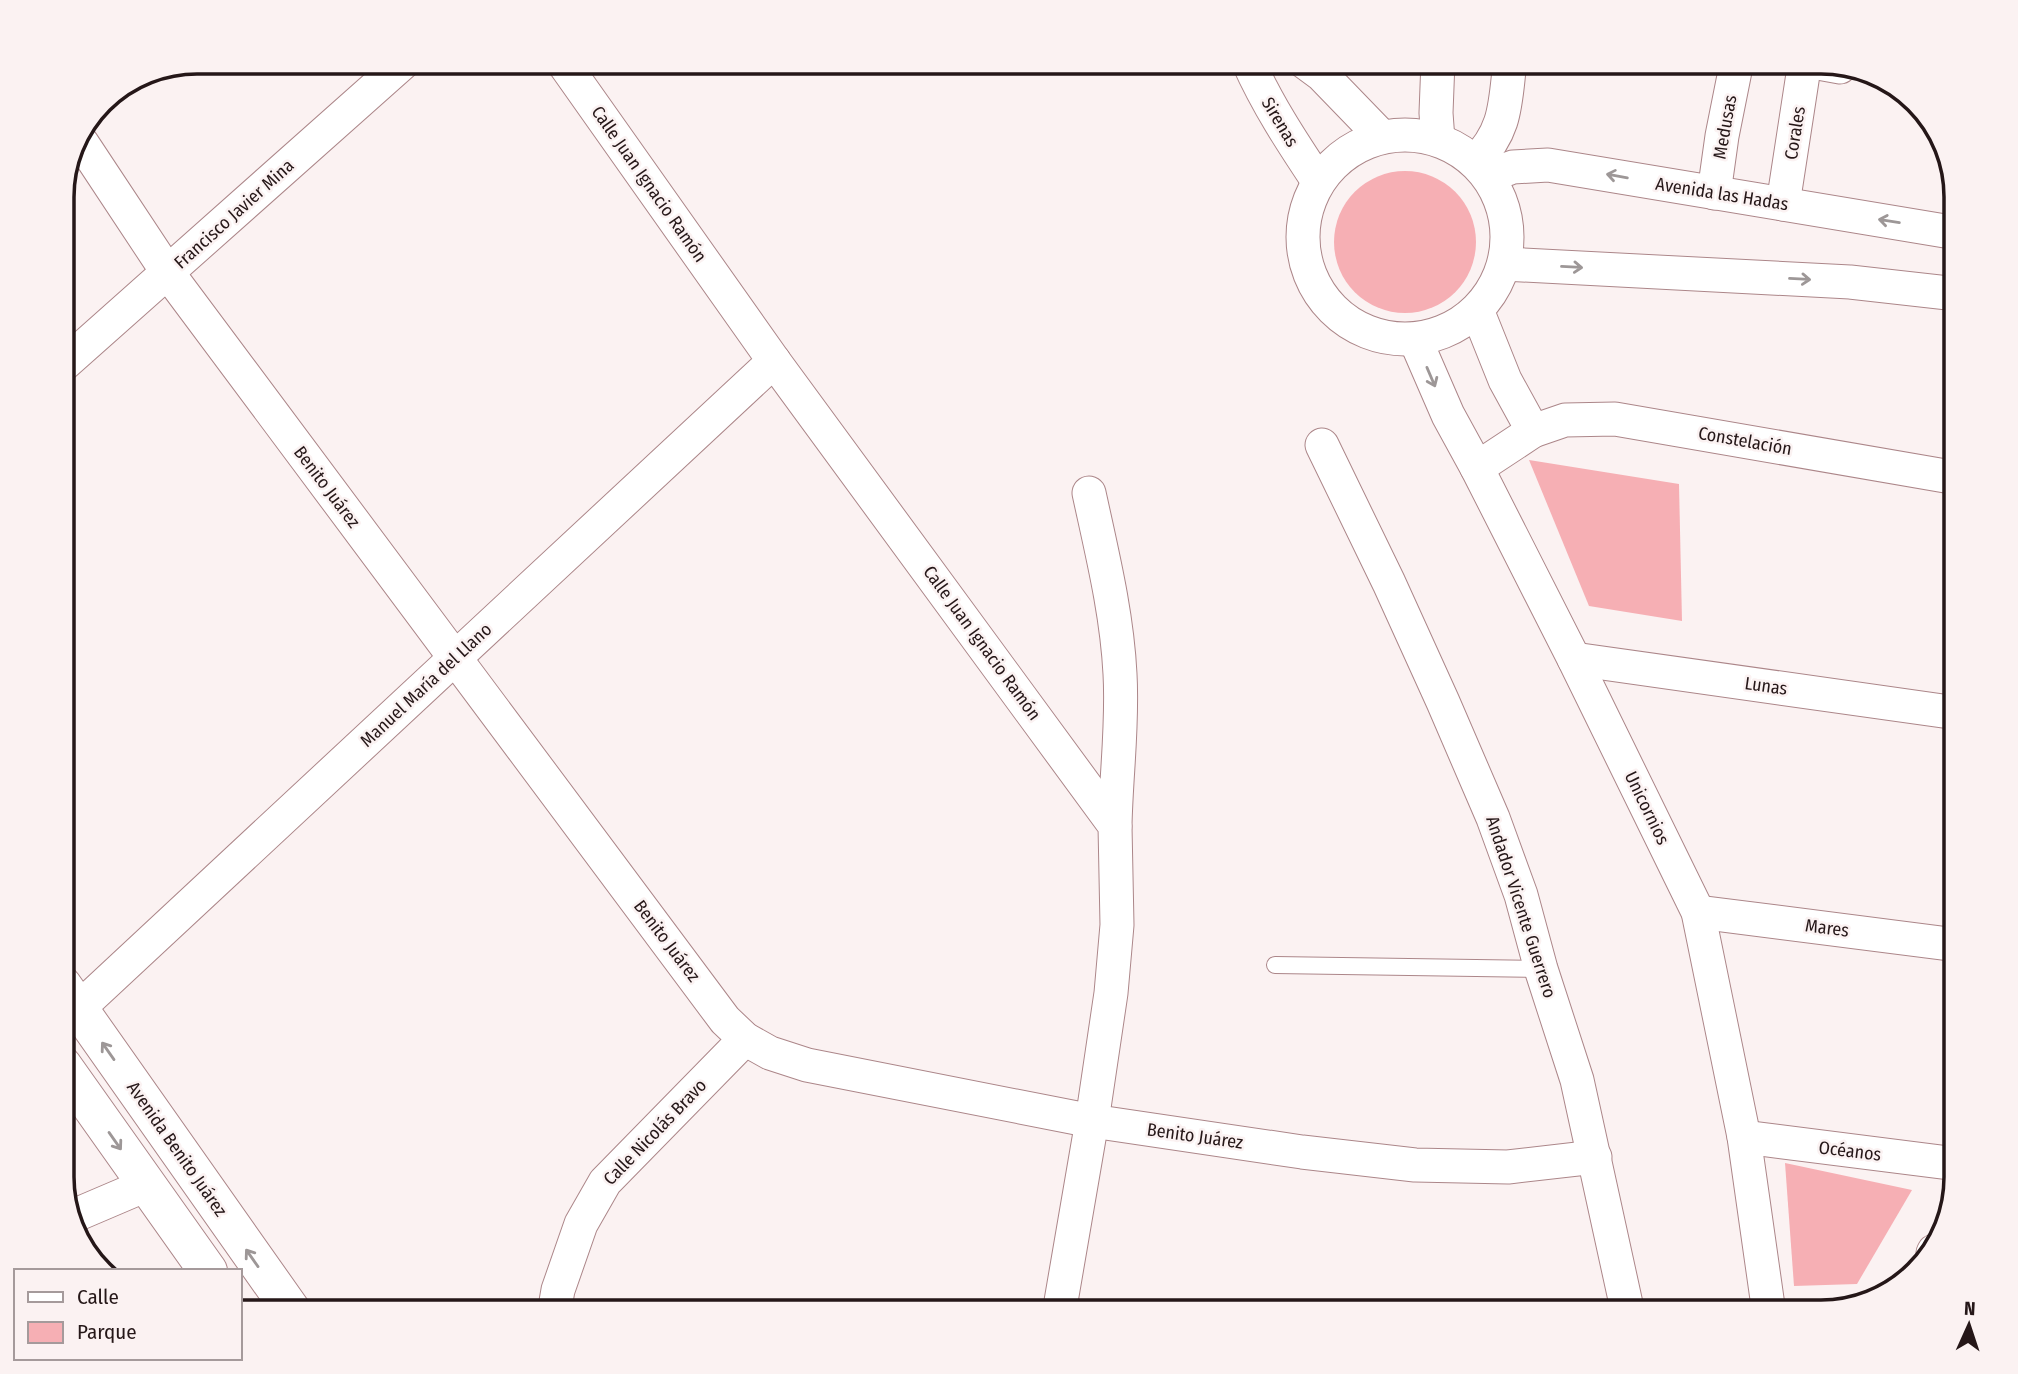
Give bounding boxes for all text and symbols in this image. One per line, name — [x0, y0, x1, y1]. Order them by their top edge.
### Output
street label: Sirenas — [1257, 93, 1303, 151]
street label: Medusas — [1709, 93, 1742, 161]
street label: Calle Juan Ignacio Ramón — [587, 102, 711, 266]
street label: Corales — [1780, 104, 1810, 161]
street label: Francisco Javier Mina — [170, 154, 298, 273]
one-way arrow — [1606, 169, 1629, 182]
street label: Avenida las Hadas — [1654, 173, 1790, 215]
one-way arrow — [1878, 214, 1901, 227]
one-way arrow — [1561, 261, 1584, 274]
one-way arrow — [1788, 273, 1810, 286]
one-way arrow — [1426, 366, 1439, 387]
street label: Constelación — [1697, 422, 1793, 460]
street label: Benito Juárez — [289, 442, 365, 532]
street label: Calle Juan Ignacio Ramón — [919, 561, 1045, 725]
street label: Manuel María del Llano — [356, 618, 496, 752]
street label: Lunas — [1743, 672, 1789, 700]
street label: Unicornios — [1620, 768, 1674, 849]
street label: Andador Vicente Guerrero — [1481, 813, 1561, 1001]
street label: Benito Juárez — [629, 896, 705, 986]
street label: Mares — [1804, 914, 1850, 942]
one-way arrow — [101, 1042, 115, 1061]
street label: Calle Nicolás Bravo — [599, 1074, 711, 1190]
street label: Avenida Benito Juárez — [122, 1077, 232, 1221]
street label: Benito Juárez — [1145, 1118, 1245, 1154]
one-way arrow — [108, 1131, 122, 1150]
street label: Océanos — [1817, 1136, 1883, 1166]
one-way arrow — [245, 1249, 259, 1268]
legend — [14, 1269, 242, 1360]
text: Calle — [77, 1284, 119, 1310]
north arrow — [1934, 1290, 2004, 1360]
text: N — [1964, 1297, 1976, 1320]
text: Parque — [77, 1319, 137, 1345]

